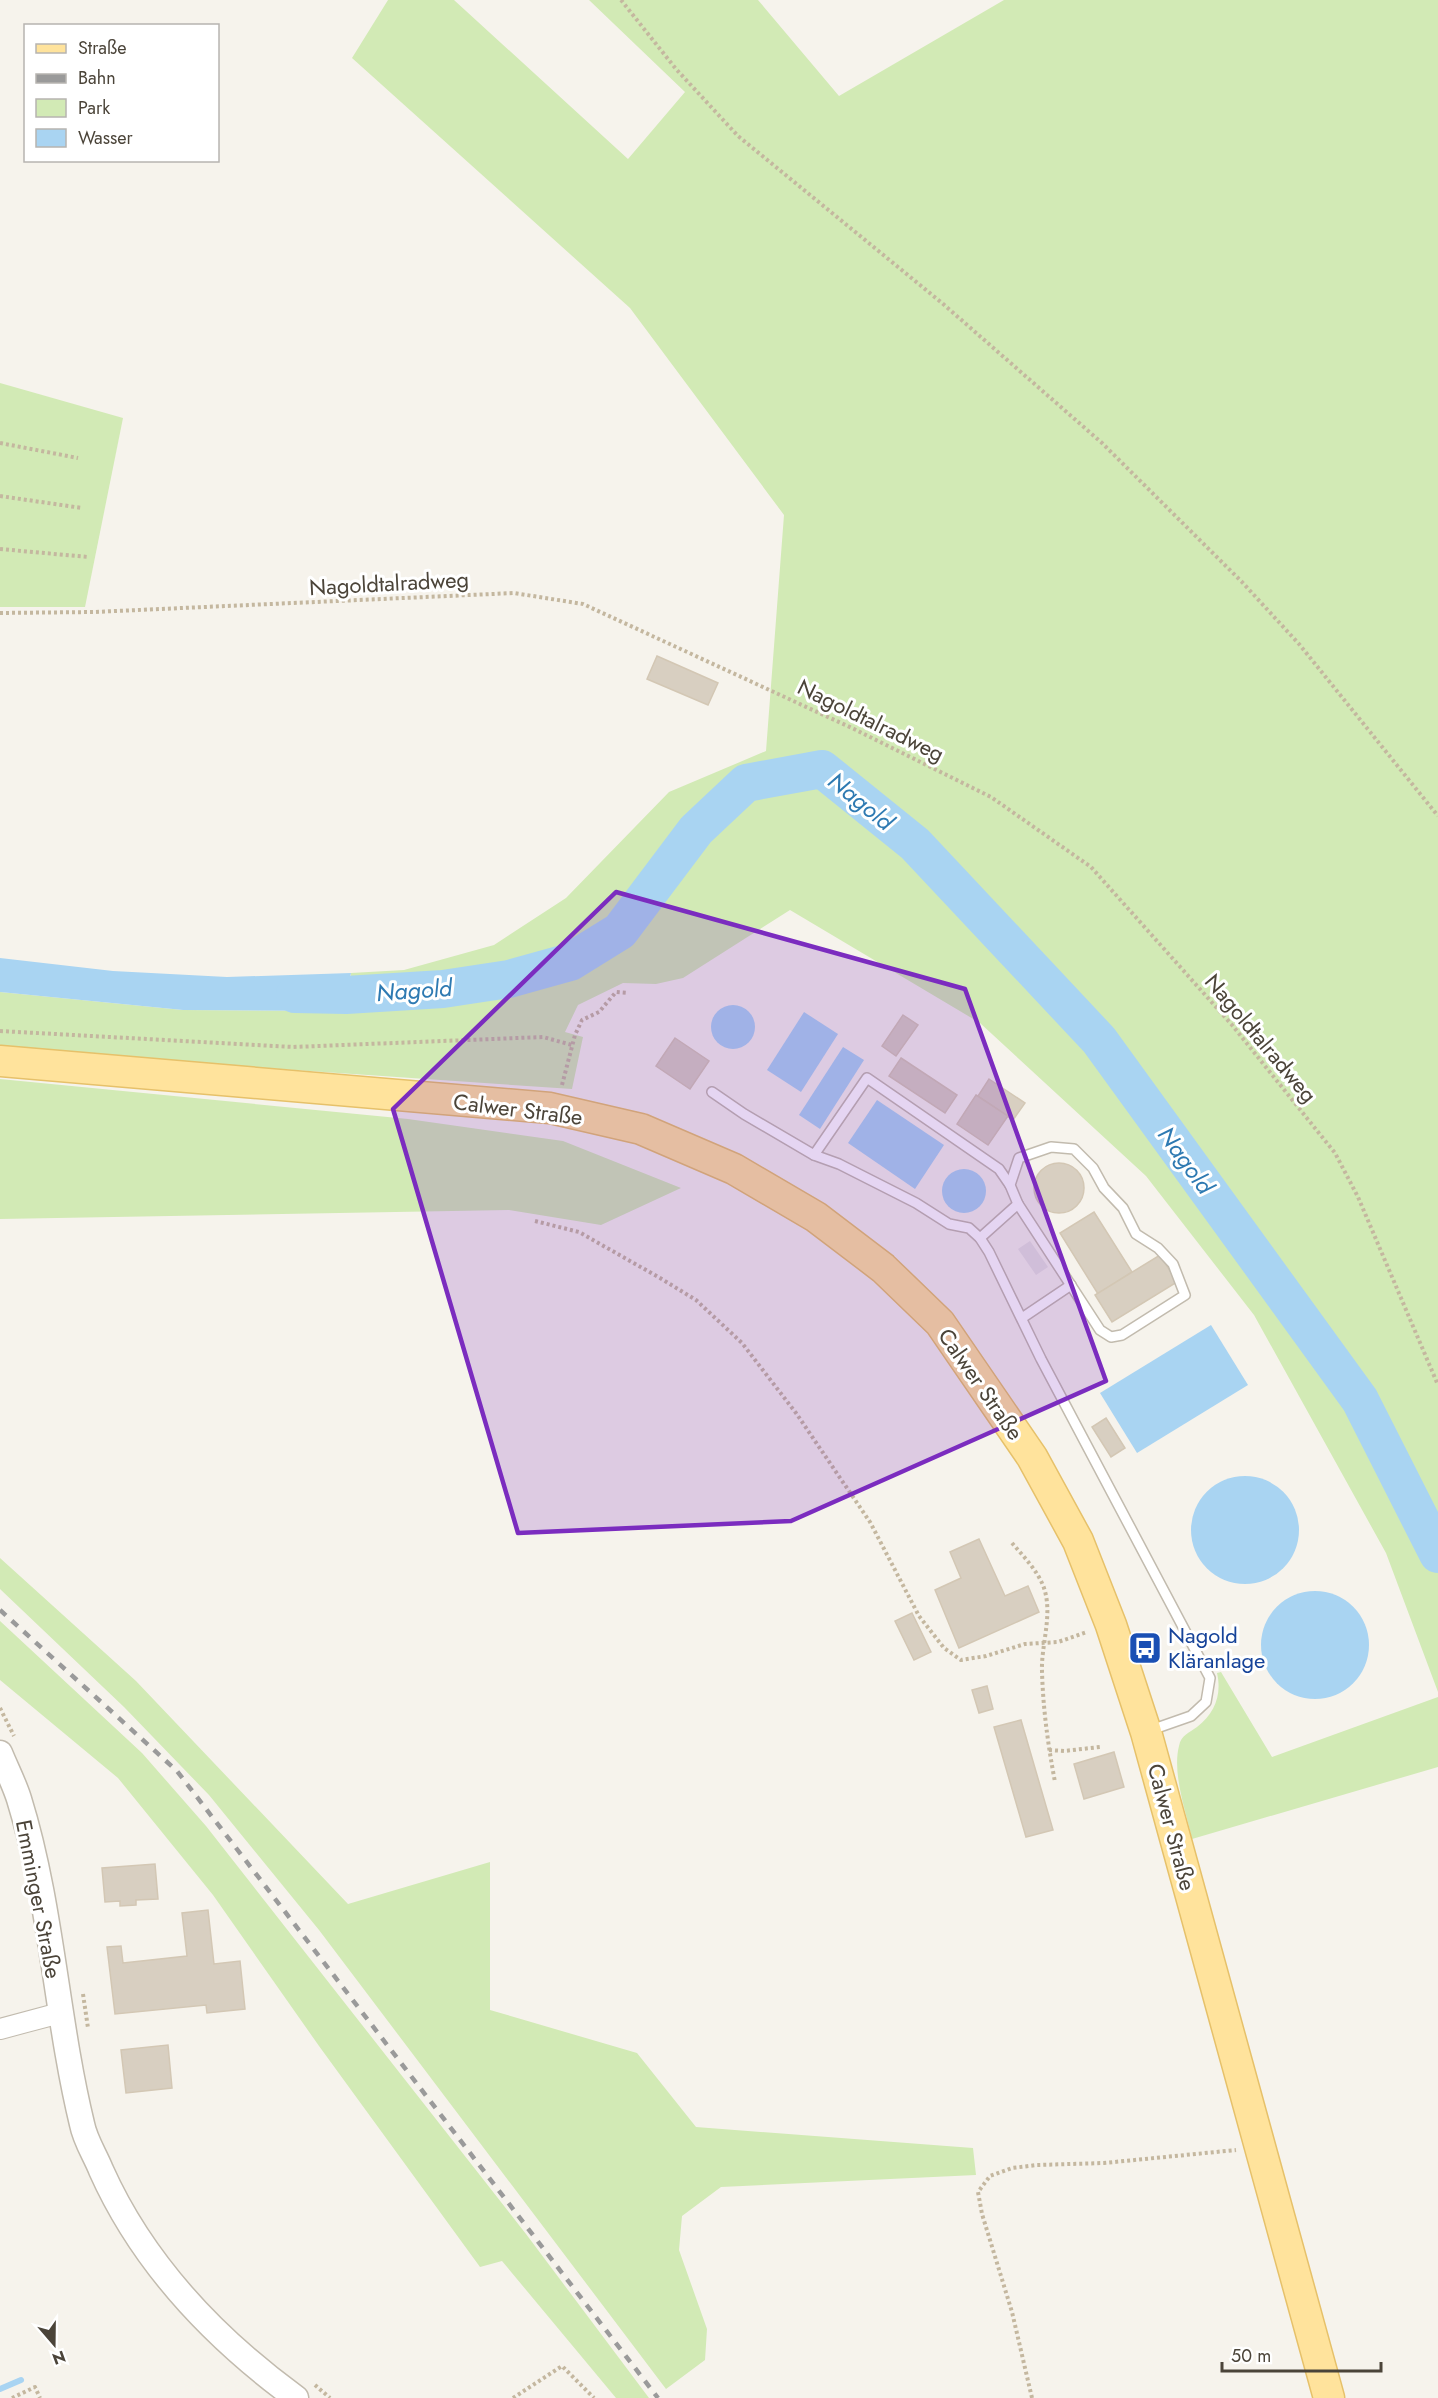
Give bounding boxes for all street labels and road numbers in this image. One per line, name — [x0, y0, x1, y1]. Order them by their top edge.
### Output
street label: Nagoldtalradweg — [308, 563, 470, 603]
street label: Nagoldtalradweg — [792, 671, 950, 769]
street label: Nagoldtalradweg — [1197, 966, 1325, 1110]
street label: Calwer Straße — [452, 1085, 584, 1133]
street label: Calwer Straße — [931, 1322, 1031, 1446]
street label: Calwer Straße — [1140, 1760, 1204, 1894]
street label: Emminger Straße — [8, 1817, 70, 1981]

